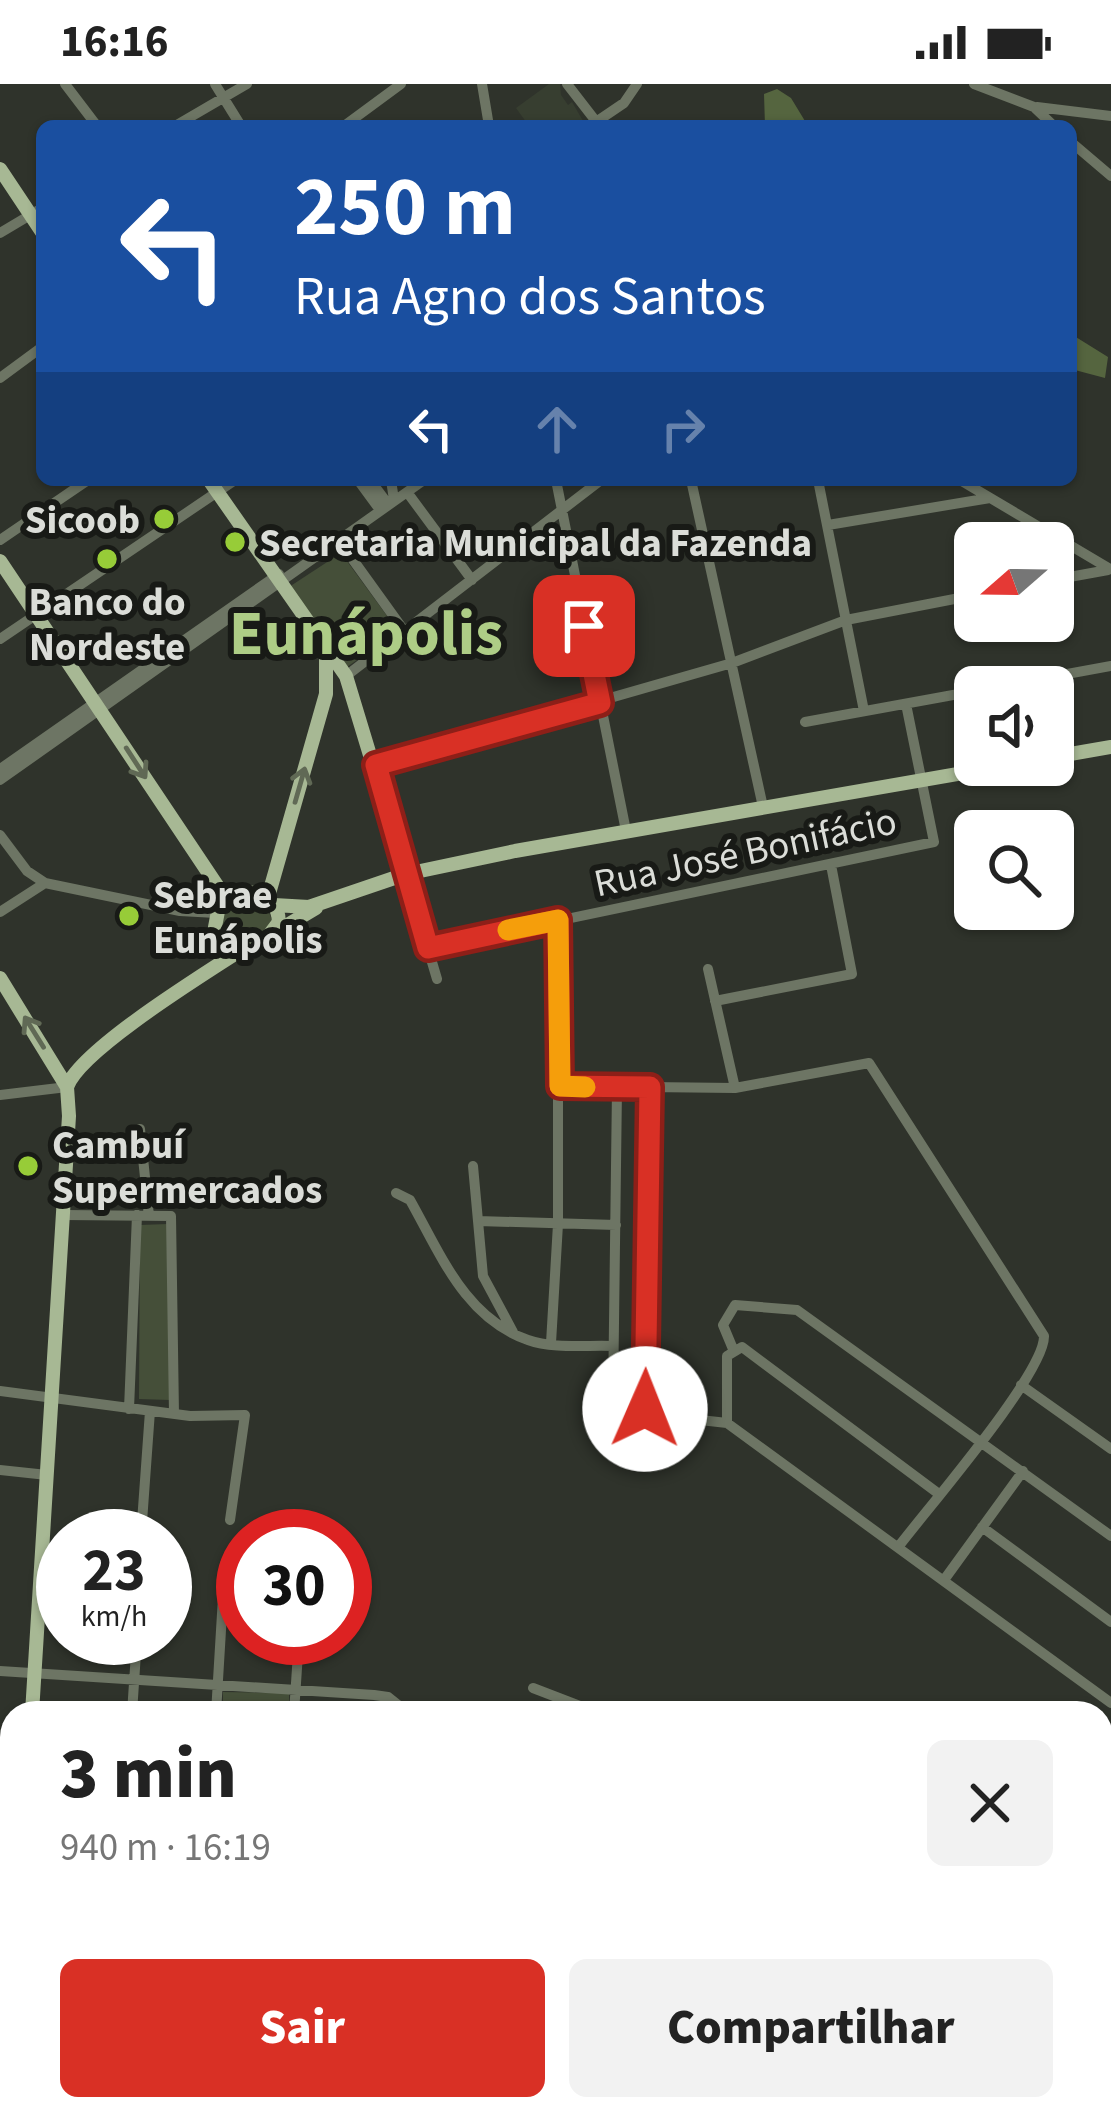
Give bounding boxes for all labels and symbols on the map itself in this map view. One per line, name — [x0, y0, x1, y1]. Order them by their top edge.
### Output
place label: Sicoob — [25, 493, 140, 549]
marker: Sicoob — [151, 506, 177, 532]
place label: Secretaria Municipal da Fazenda — [259, 516, 812, 572]
north arrow — [954, 522, 1074, 642]
marker: Secretaria Municipal da Fazenda — [222, 529, 248, 555]
marker: Banco do Nordeste — [94, 546, 120, 572]
place label: Banco do Nordeste — [28, 575, 186, 676]
pin — [533, 575, 635, 677]
district label: Eunápolis — [229, 589, 503, 679]
one-way arrow — [124, 745, 149, 779]
one-way arrow — [290, 767, 312, 805]
street label: Rua José Bonifácio — [589, 794, 902, 912]
place label: Sebrae Eunápolis — [153, 868, 323, 969]
marker: Sebrae Eunápolis — [116, 903, 142, 929]
one-way arrow — [22, 1016, 46, 1050]
place label: Cambuí Supermercados — [52, 1118, 322, 1219]
marker: Cambuí Supermercados — [15, 1153, 41, 1179]
position arrow — [582, 1346, 708, 1472]
speed limit sign: 30 — [216, 1509, 372, 1665]

